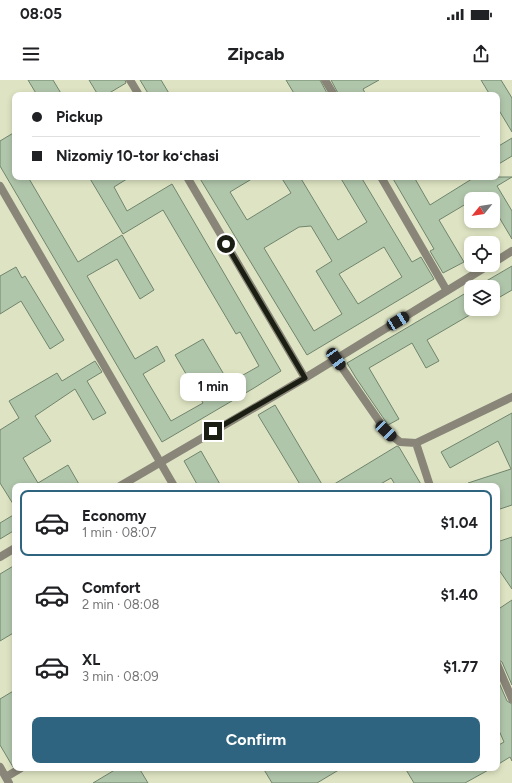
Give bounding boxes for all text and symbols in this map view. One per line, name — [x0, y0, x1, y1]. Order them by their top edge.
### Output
text: 08:05 — [20, 5, 62, 23]
icon: menu — [20, 43, 42, 65]
text: Zipcab — [227, 43, 285, 65]
icon: share — [470, 43, 492, 65]
text: Pickup — [56, 108, 103, 126]
text: Nizomiy 10-tor koʻchasi — [56, 147, 219, 165]
north arrow — [464, 192, 500, 228]
map controls — [464, 192, 500, 316]
route start — [217, 235, 235, 253]
button: locate — [464, 236, 500, 272]
button: layers — [464, 280, 500, 316]
car — [385, 310, 411, 332]
car — [324, 346, 348, 372]
callout: 1 min — [180, 373, 246, 401]
text: 1 min — [198, 379, 228, 394]
car — [373, 418, 399, 444]
route end — [204, 422, 222, 440]
icon: car — [34, 505, 70, 541]
text: Economy — [82, 507, 147, 525]
text: $1.04 — [440, 514, 478, 532]
text: 1 min · 08:07 — [82, 525, 157, 540]
icon: car — [34, 577, 70, 613]
text: Comfort — [82, 579, 141, 597]
text: $1.40 — [440, 586, 478, 604]
text: 2 min · 08:08 — [82, 597, 159, 612]
icon: car — [34, 649, 70, 685]
text: XL — [82, 651, 100, 669]
text: $1.77 — [443, 658, 478, 676]
text: 3 min · 08:09 — [82, 669, 159, 684]
button: Confirm — [32, 717, 480, 763]

